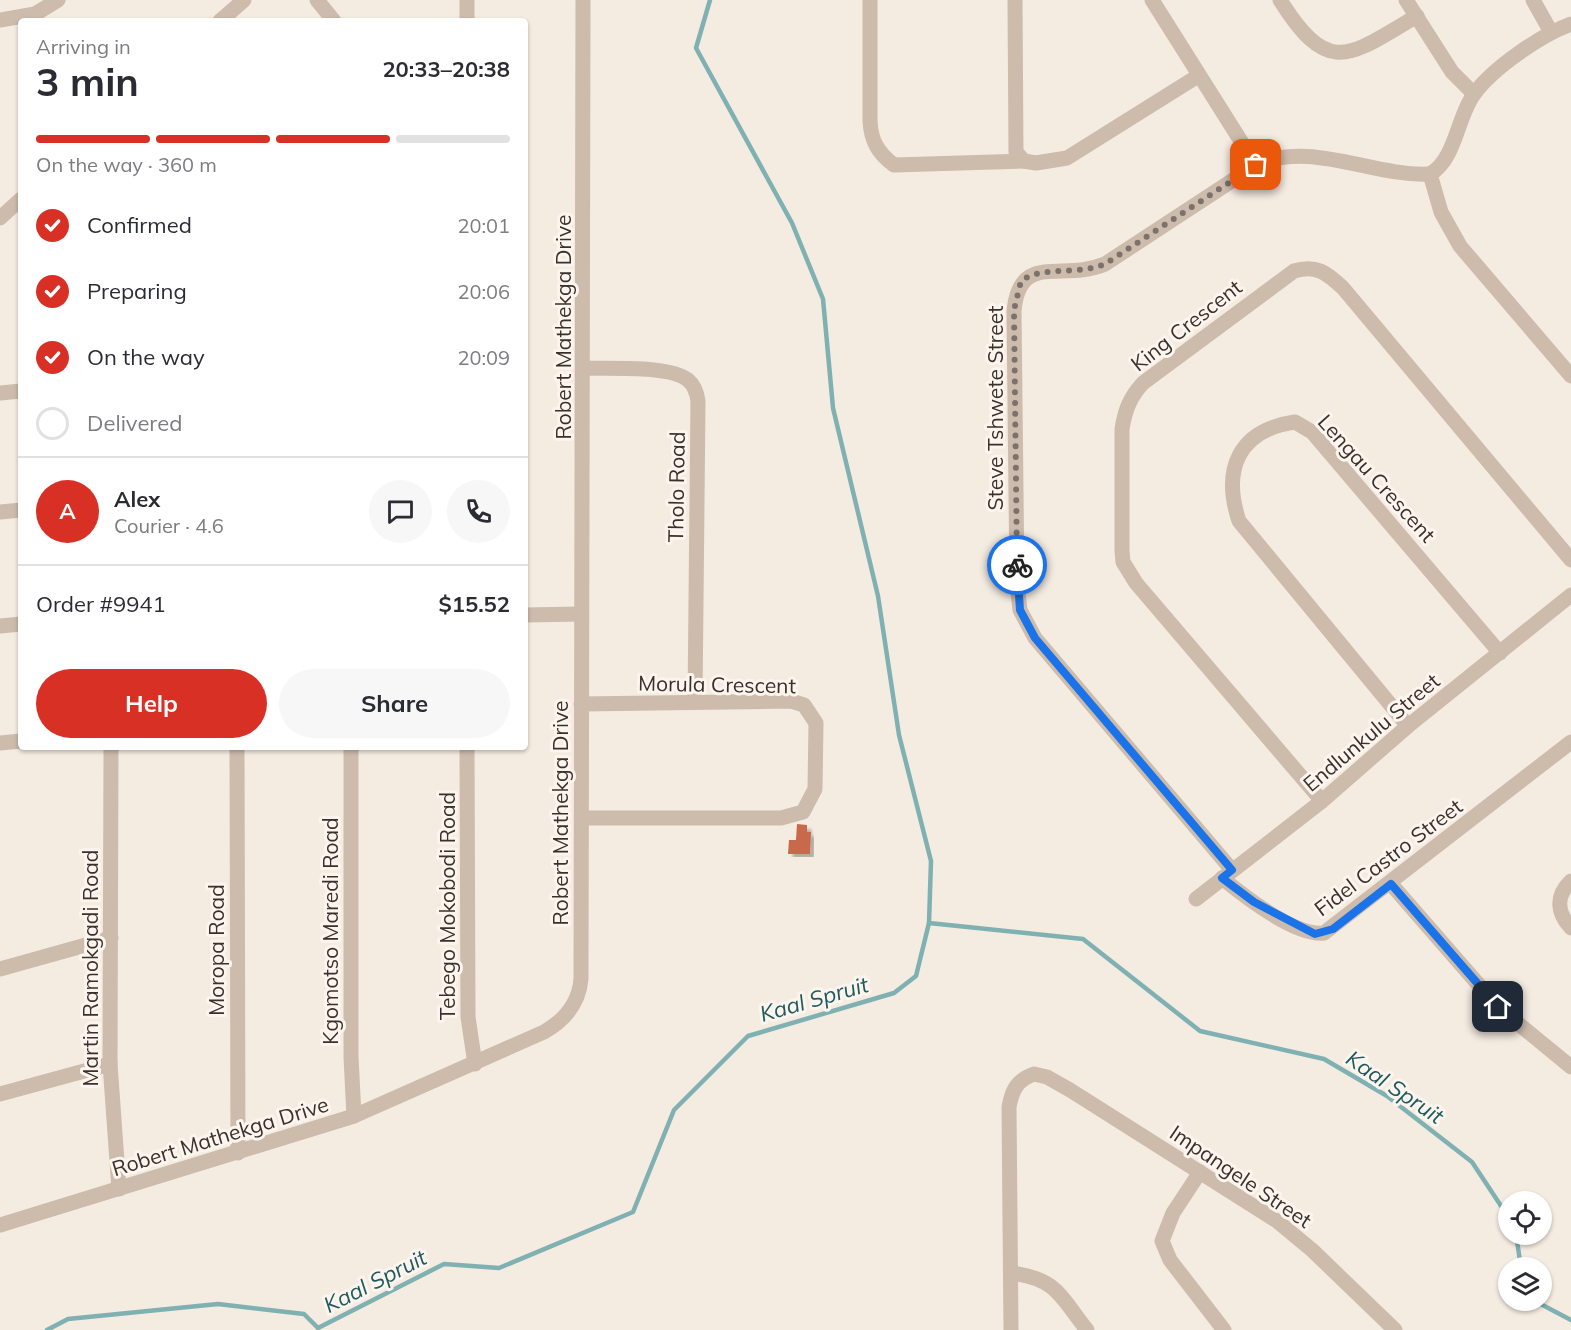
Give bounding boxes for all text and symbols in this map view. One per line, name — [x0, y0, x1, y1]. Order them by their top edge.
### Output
text: Arriving in — [36, 34, 131, 59]
text: 20:33–20:38 — [382, 55, 510, 83]
text: 3 min — [36, 57, 139, 106]
pin — [1230, 139, 1281, 190]
icon: bag — [1239, 148, 1272, 181]
text: On the way · 360 m — [36, 152, 217, 177]
icon: check — [36, 209, 69, 242]
text: Confirmed — [87, 211, 192, 239]
text: 20:01 — [457, 213, 510, 238]
street label: Robert Mathekga Drive — [550, 214, 576, 440]
street label: King Crescent — [1125, 274, 1247, 376]
icon: check — [36, 275, 69, 308]
text: Preparing — [87, 277, 187, 305]
text: 20:06 — [457, 279, 510, 304]
street label: Steve Tshwete Street — [982, 306, 1008, 510]
icon: check — [36, 341, 69, 374]
text: On the way — [87, 343, 205, 371]
text: 20:09 — [457, 345, 510, 370]
text: Delivered — [87, 409, 182, 437]
street label: Lengau Crescent — [1313, 409, 1441, 547]
street label: Tholo Road — [662, 431, 690, 543]
button: chat — [369, 480, 432, 543]
button: phone — [447, 480, 510, 543]
text: Alex — [114, 485, 160, 513]
text: A — [59, 497, 76, 525]
text: Courier · 4.6 — [114, 513, 224, 538]
courier — [987, 535, 1047, 595]
icon: bike — [1001, 549, 1034, 582]
text: Order #9941 — [36, 590, 166, 618]
text: $15.52 — [439, 590, 510, 618]
street label: Endlunkulu Street — [1297, 667, 1445, 797]
button: Help — [36, 669, 267, 738]
button: Share — [279, 669, 510, 738]
street label: Morula Crescent — [638, 670, 796, 698]
street label: Robert Mathekga Drive — [547, 700, 573, 926]
street label: Tebego Mokobodi Road — [434, 792, 460, 1020]
street label: Fidel Castro Street — [1309, 793, 1467, 921]
street label: Kgomotso Maredi Road — [317, 817, 343, 1045]
street label: Martin Ramokgadi Road — [77, 850, 103, 1086]
street label: Moropa Road — [203, 884, 229, 1016]
water label: Kaal Spruit — [756, 970, 873, 1028]
pin — [1472, 981, 1523, 1032]
icon: home — [1481, 990, 1514, 1023]
water label: Kaal Spruit — [1341, 1044, 1450, 1131]
street label: Robert Mathekga Drive — [109, 1091, 331, 1181]
street label: Impangele Street — [1165, 1119, 1317, 1233]
map controls — [1498, 1191, 1552, 1311]
button: locate — [1498, 1191, 1552, 1245]
water label: Kaal Spruit — [319, 1243, 432, 1319]
button: layers — [1498, 1257, 1552, 1311]

